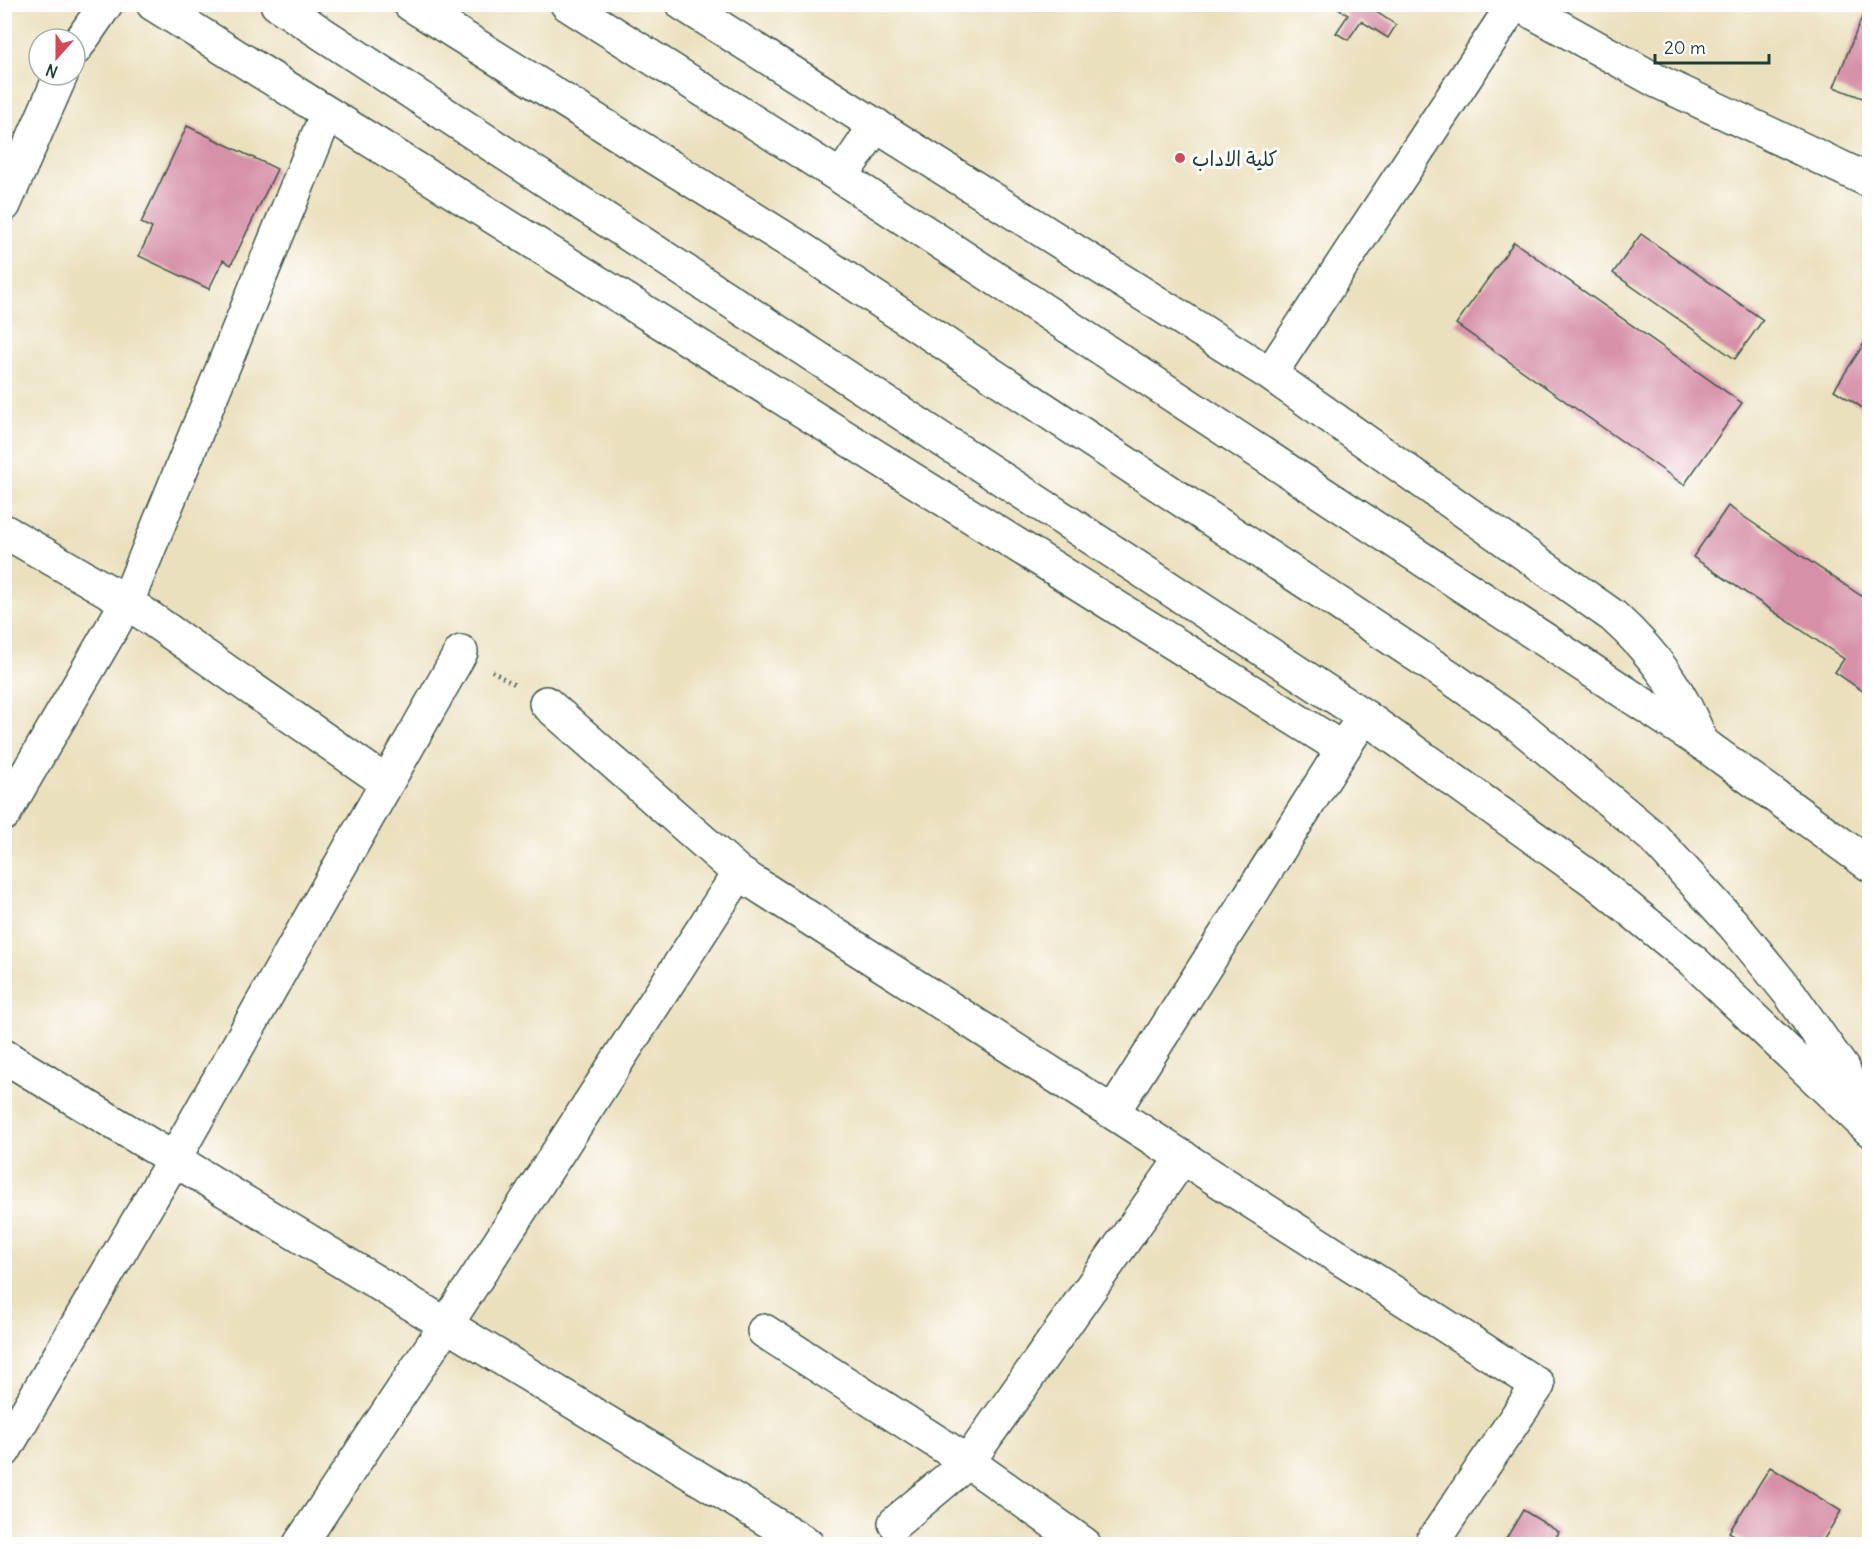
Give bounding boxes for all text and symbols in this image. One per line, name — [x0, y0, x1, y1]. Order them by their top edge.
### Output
north arrow — [27, 27, 87, 87]
scale bar — [1655, 27, 1769, 65]
text: 20 m — [1664, 36, 1706, 59]
text: N — [43, 60, 60, 82]
place label: كلية الاداب — [1192, 146, 1277, 171]
marker: كلية الاداب — [1173, 151, 1187, 165]

